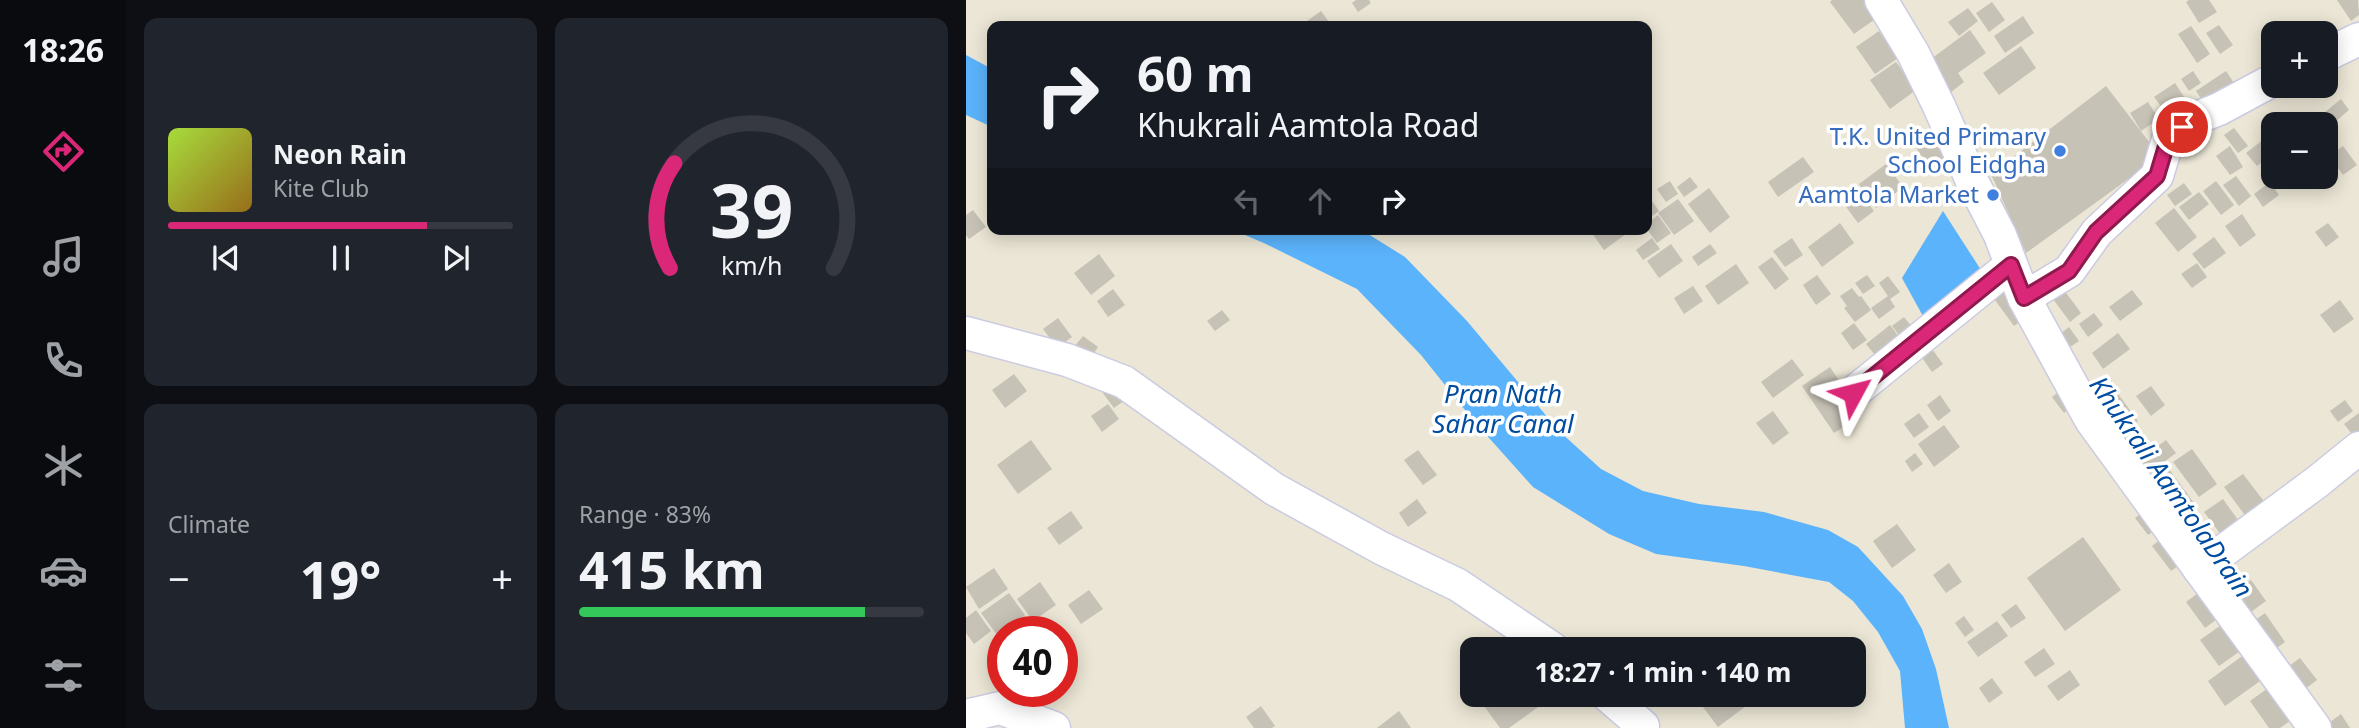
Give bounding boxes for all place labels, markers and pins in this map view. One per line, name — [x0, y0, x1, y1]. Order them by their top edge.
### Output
pin — [2152, 97, 2212, 157]
place label: T.K. United Primary School Eidgha — [1830, 119, 2047, 180]
marker: T.K. United Primary School Eidgha — [2052, 143, 2068, 159]
place label: Aamtola Market — [1799, 177, 1979, 210]
marker: Aamtola Market — [1985, 187, 2001, 203]

